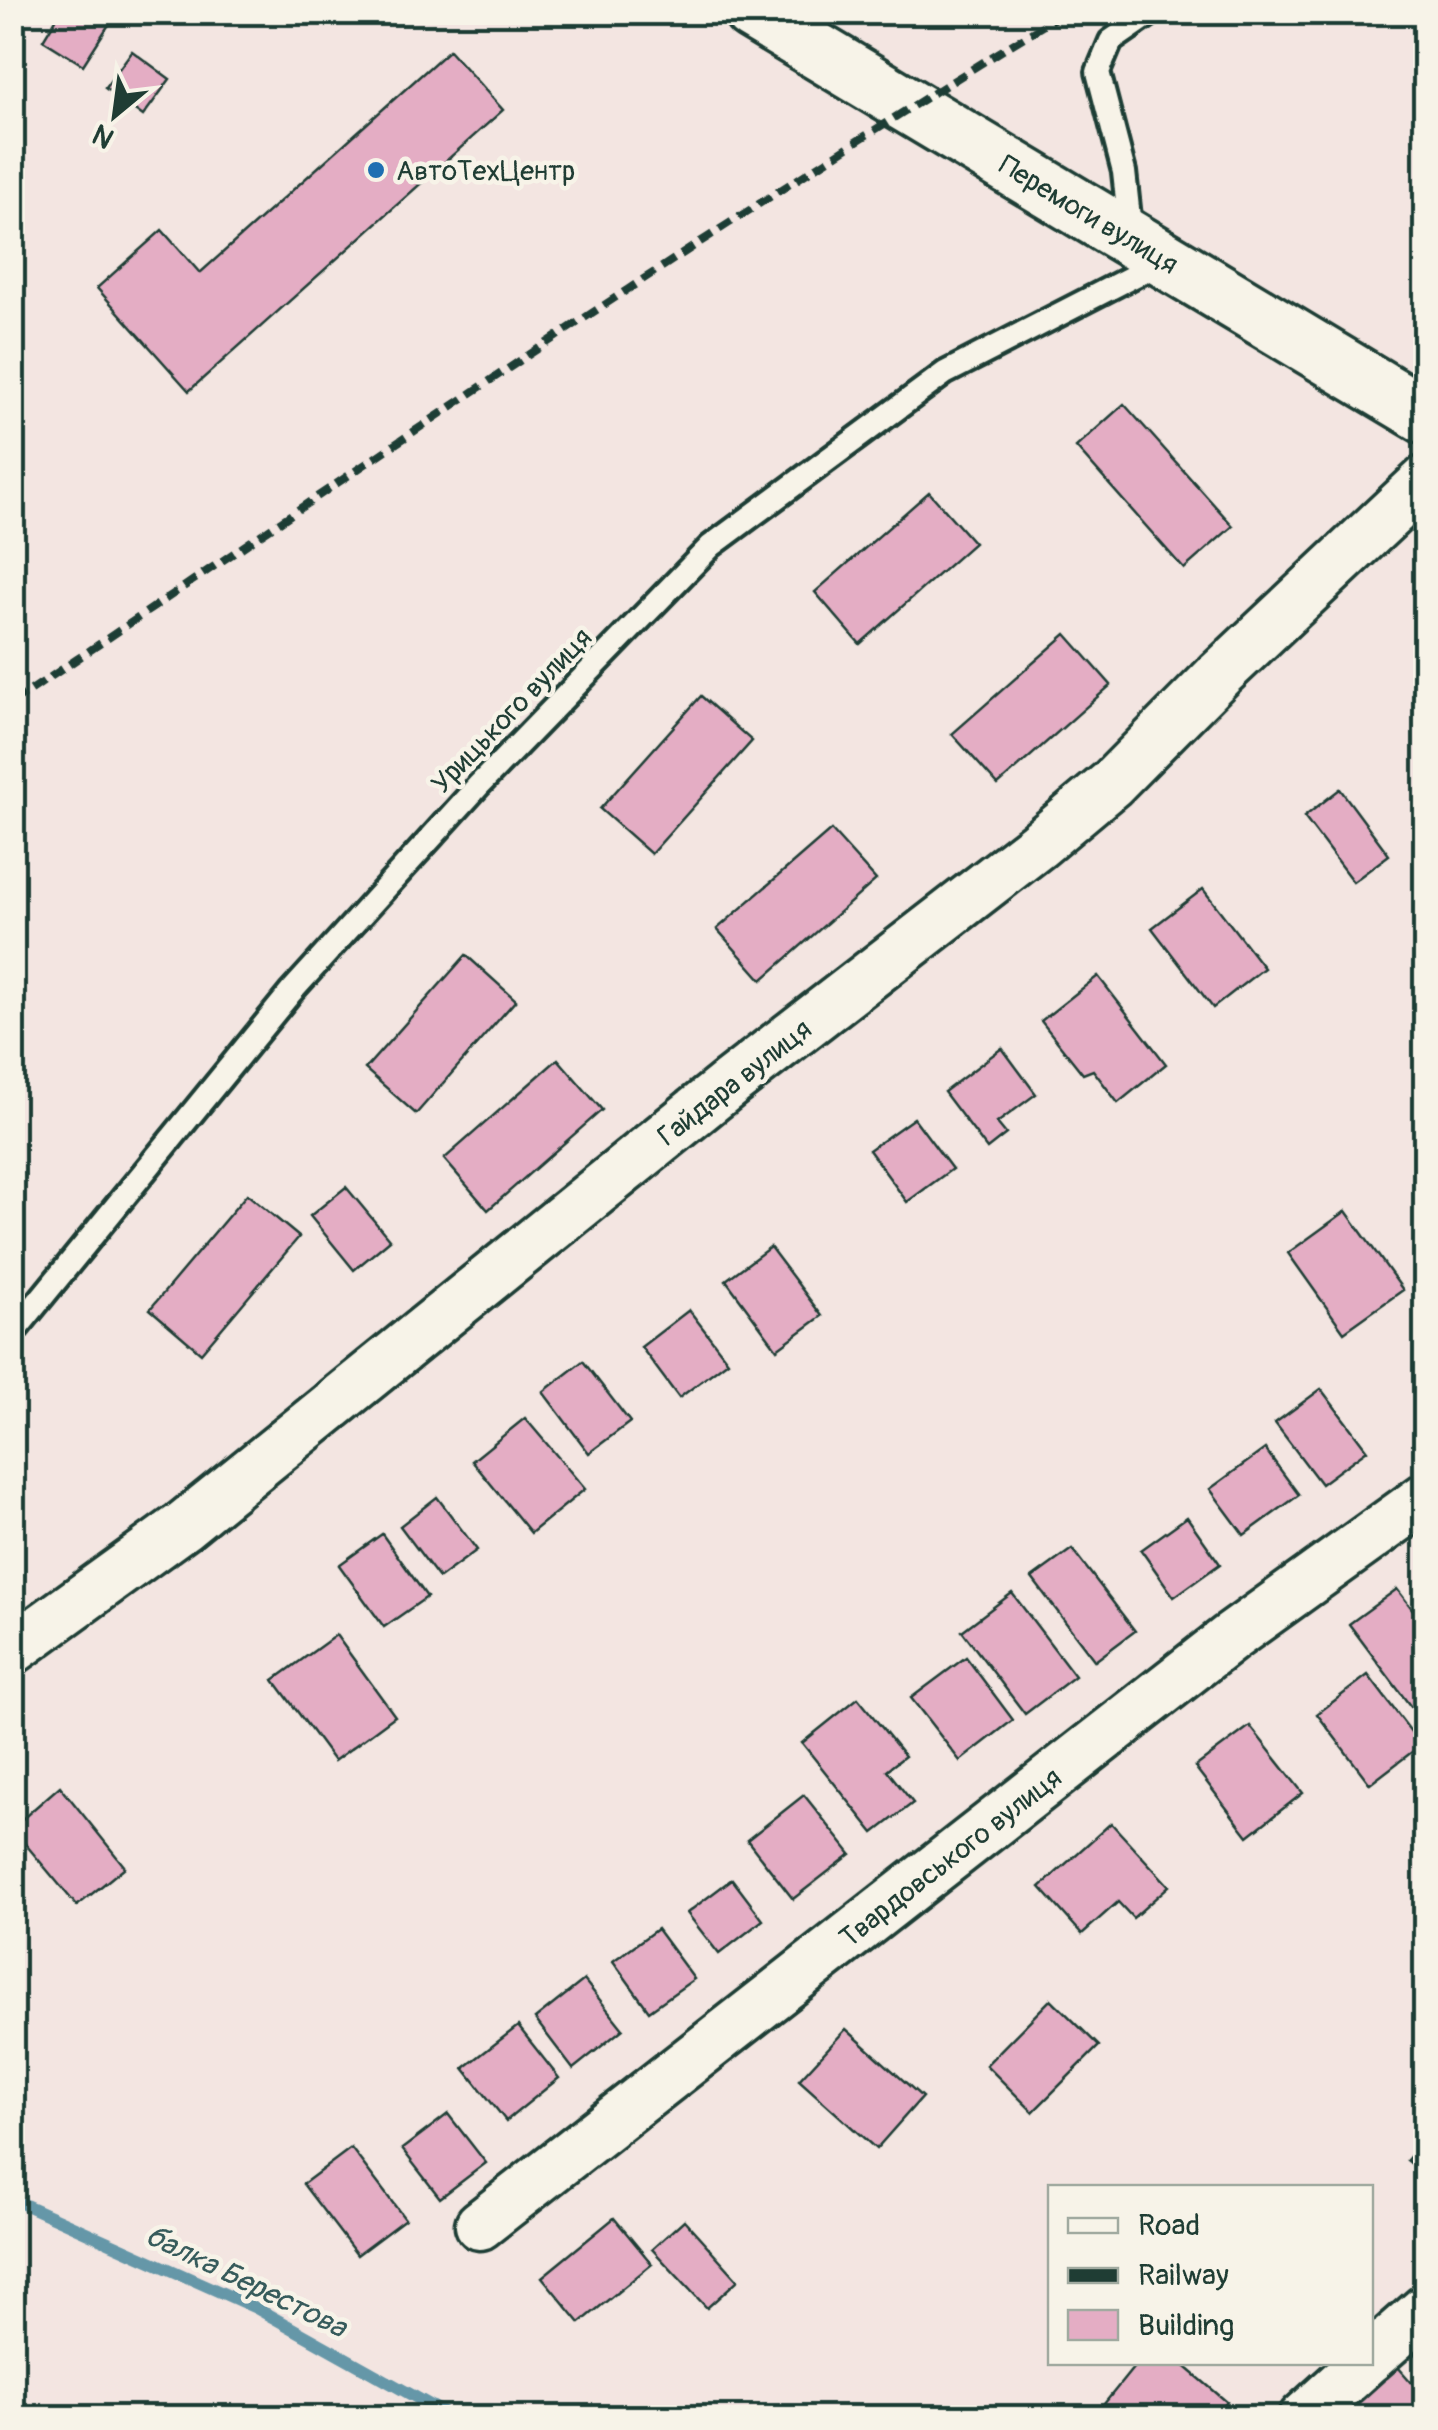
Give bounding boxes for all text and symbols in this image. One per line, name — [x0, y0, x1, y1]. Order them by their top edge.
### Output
north arrow — [65, 65, 165, 165]
text: N — [87, 116, 120, 155]
street label: Перемоги вулиця — [992, 148, 1184, 283]
place label: АвтоТехЦентр — [396, 154, 575, 189]
marker: АвтоТехЦентр — [365, 159, 387, 181]
street label: Урицького вулиця — [424, 621, 600, 801]
street label: Гайдара вулиця — [651, 1012, 819, 1154]
street label: Твардовського вулиця — [833, 1761, 1069, 1956]
legend — [1048, 2185, 1373, 2365]
text: Road — [1138, 2207, 1200, 2244]
water label: балка Берестова — [139, 2217, 354, 2347]
text: Railway — [1138, 2257, 1229, 2294]
text: Building — [1138, 2307, 1234, 2344]

